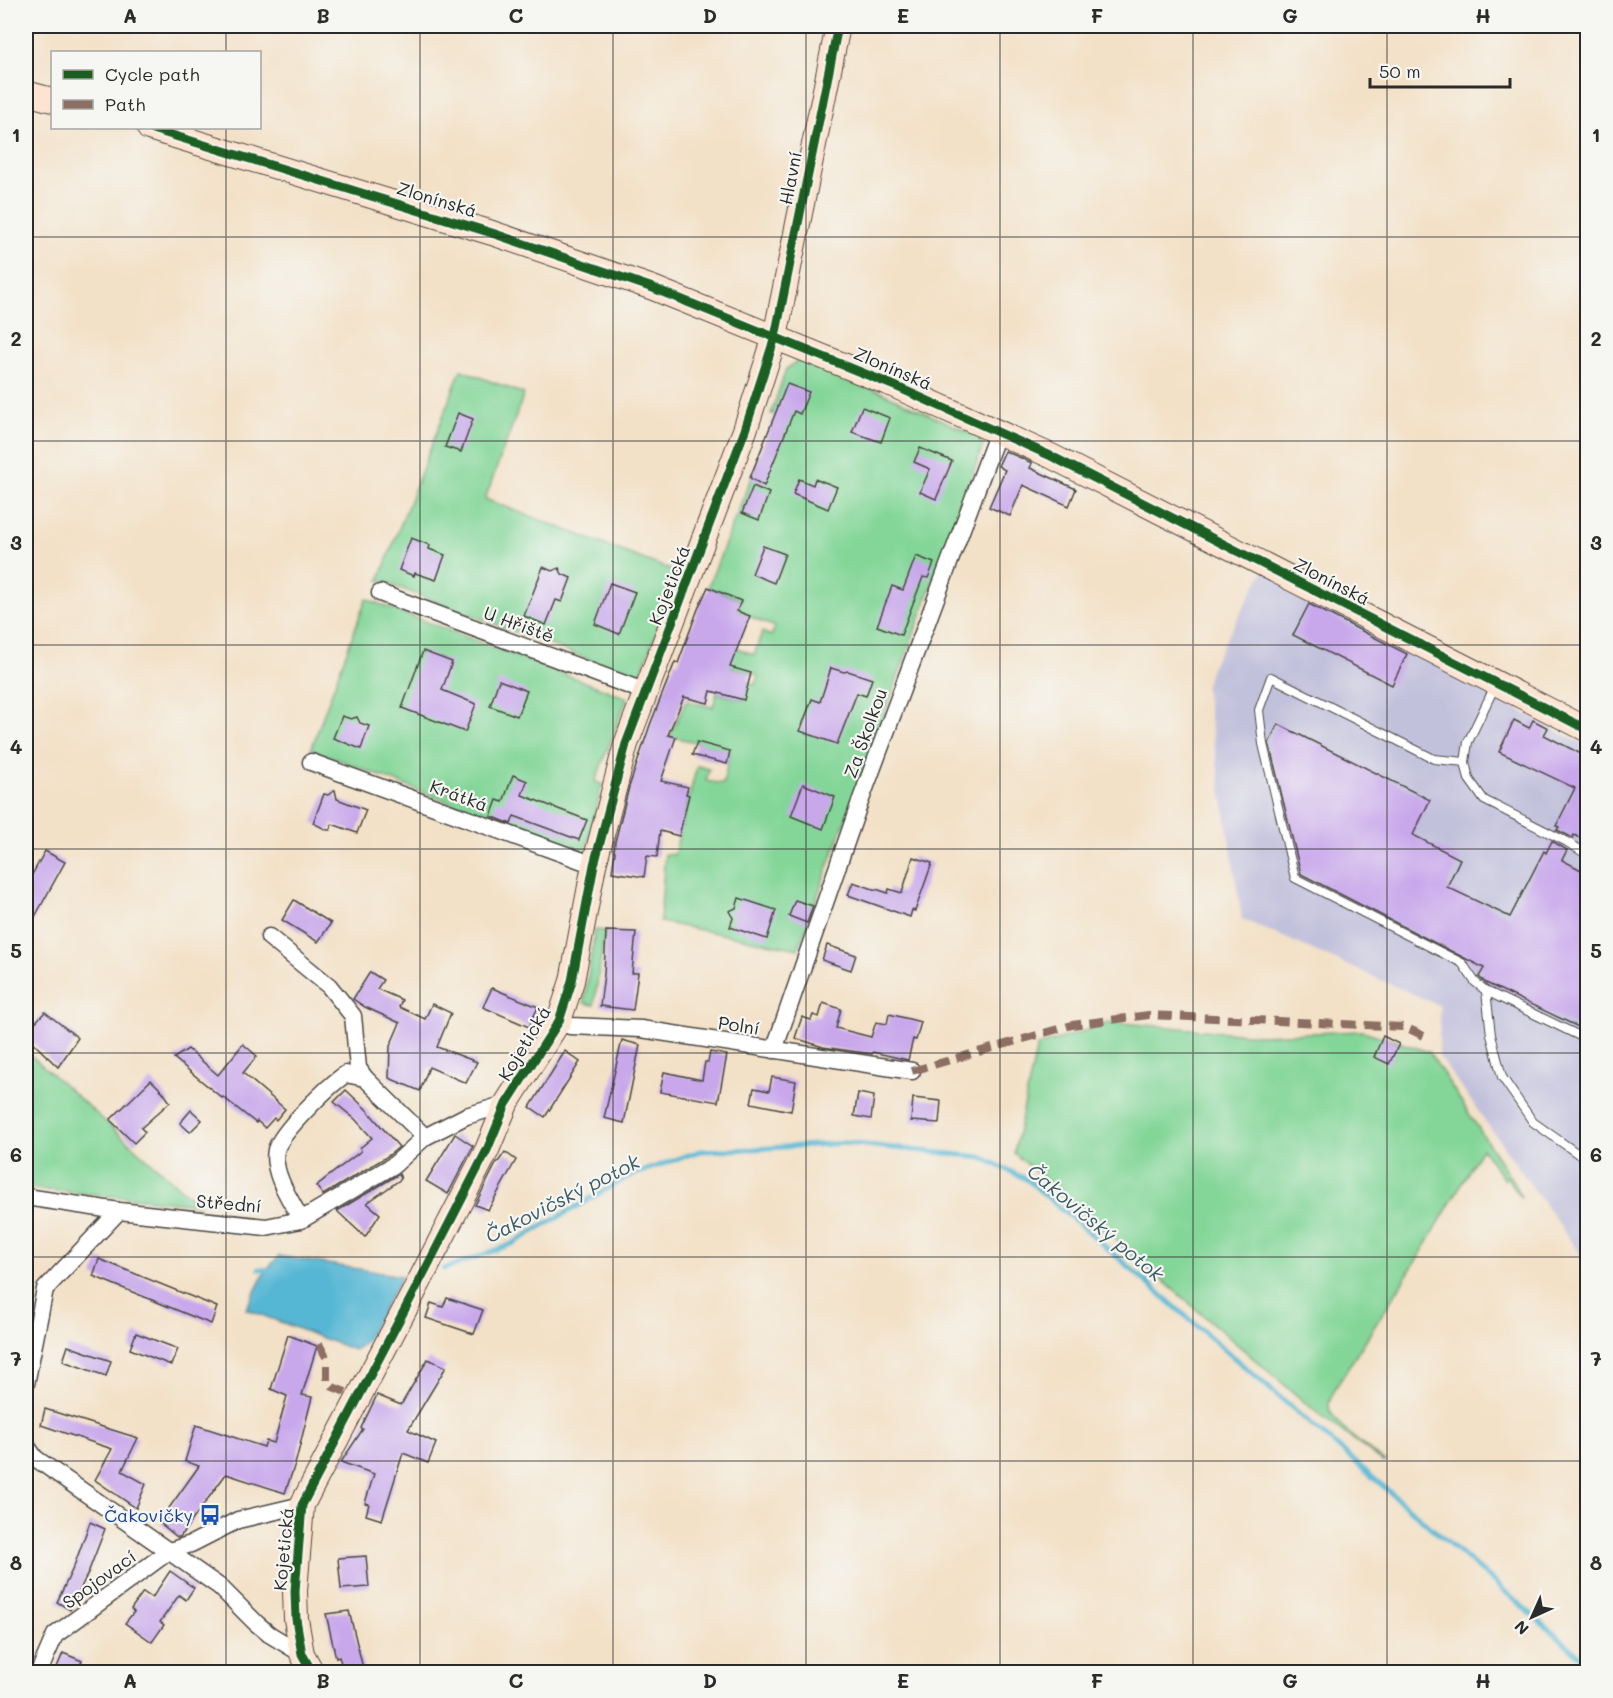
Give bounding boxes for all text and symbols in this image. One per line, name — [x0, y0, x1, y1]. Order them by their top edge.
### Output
text: A — [123, 2, 137, 28]
text: B — [316, 2, 330, 28]
text: C — [509, 2, 524, 28]
text: D — [703, 2, 717, 28]
text: E — [897, 2, 909, 28]
text: F — [1091, 2, 1104, 28]
text: G — [1282, 2, 1298, 28]
text: H — [1475, 2, 1491, 28]
legend — [51, 51, 261, 129]
scale bar — [1370, 51, 1510, 89]
text: 50 m — [1379, 59, 1421, 83]
text: Cycle path — [105, 62, 200, 86]
text: Path — [105, 92, 145, 116]
text: 1 — [12, 121, 20, 147]
text: 1 — [1592, 121, 1600, 147]
street label: Hlavní — [773, 149, 807, 207]
street label: Zlonínská — [394, 175, 480, 223]
text: 2 — [10, 325, 22, 351]
text: 2 — [1590, 325, 1602, 351]
street label: Zlonínská — [850, 341, 936, 395]
text: 3 — [10, 529, 22, 555]
text: 3 — [1590, 529, 1602, 555]
street label: Kojetická — [643, 542, 695, 628]
street label: Zlonínská — [1290, 552, 1374, 610]
street label: U Hřiště — [481, 600, 557, 648]
street label: Za Školkou — [838, 685, 892, 781]
text: 4 — [10, 733, 23, 759]
text: 4 — [1590, 733, 1603, 759]
street label: Krátká — [427, 773, 491, 817]
text: 5 — [10, 937, 22, 963]
text: 5 — [1590, 937, 1602, 963]
street label: Kojetická — [492, 1001, 556, 1085]
street label: Polní — [716, 1010, 762, 1040]
text: 6 — [10, 1141, 22, 1167]
text: 6 — [1590, 1141, 1602, 1167]
water label: Čakovičský potok — [480, 1148, 644, 1248]
water label: Čakovičský potok — [1022, 1157, 1170, 1287]
street label: Střední — [195, 1188, 263, 1218]
text: 7 — [10, 1345, 22, 1371]
text: 7 — [1590, 1345, 1602, 1371]
place label: Čakovičky — [104, 1503, 193, 1527]
bus stop icon: Čakovičky — [198, 1503, 222, 1527]
street label: Kojetická — [267, 1506, 299, 1592]
street label: Spojovací — [57, 1544, 141, 1614]
text: 8 — [10, 1549, 22, 1575]
text: 8 — [1590, 1549, 1602, 1575]
north arrow — [1502, 1587, 1562, 1647]
text: N — [1509, 1616, 1533, 1640]
text: A — [123, 1667, 137, 1693]
text: B — [316, 1667, 330, 1693]
text: C — [509, 1667, 524, 1693]
text: D — [703, 1667, 717, 1693]
text: E — [897, 1667, 909, 1693]
text: F — [1091, 1667, 1104, 1693]
text: G — [1282, 1667, 1298, 1693]
text: H — [1475, 1667, 1491, 1693]

